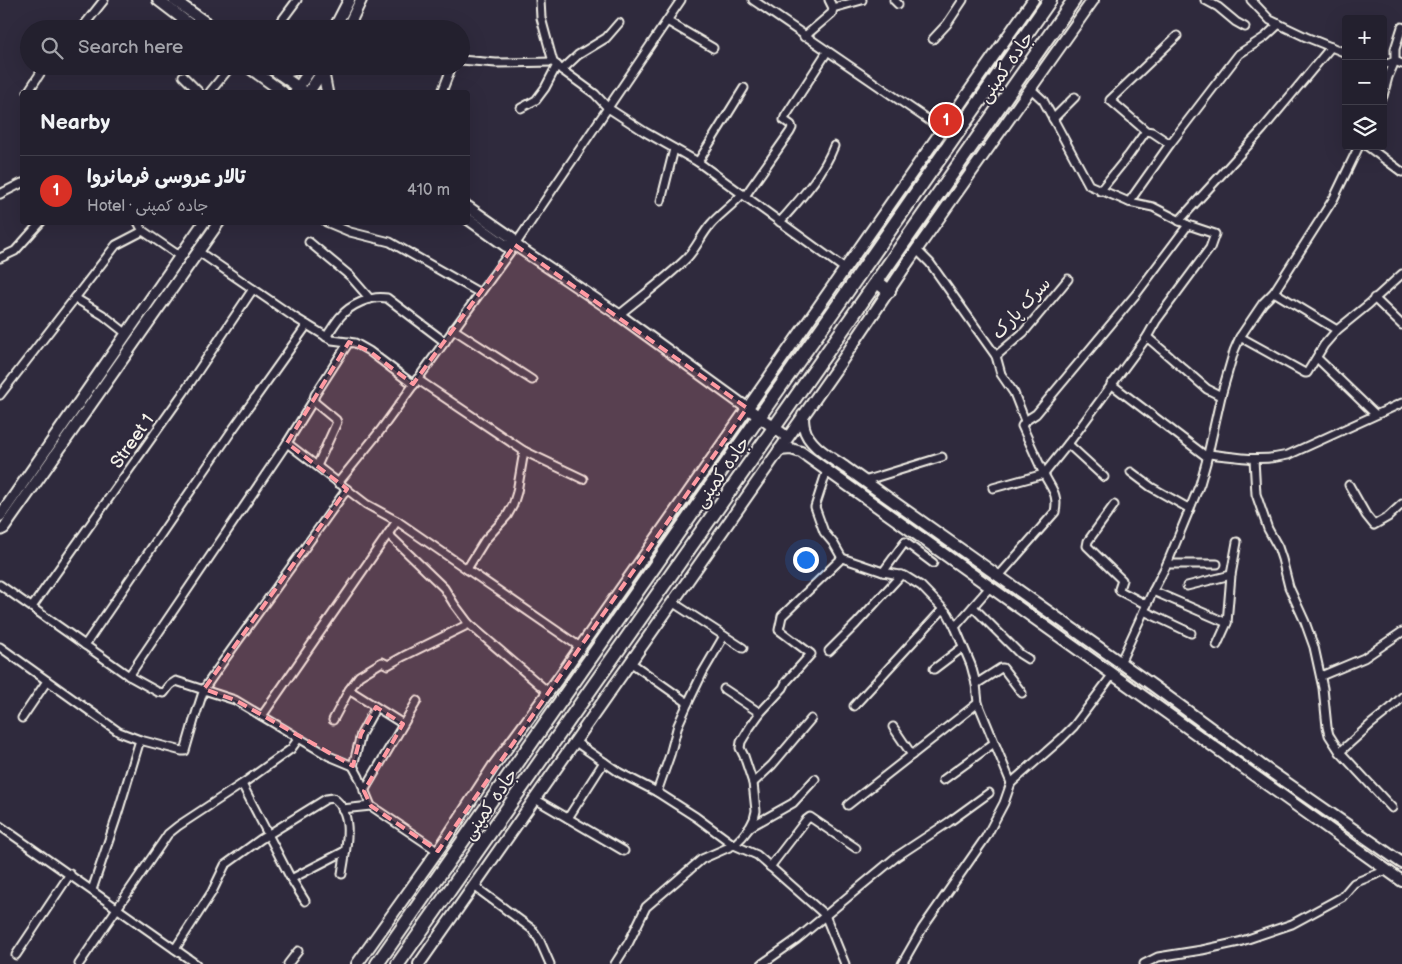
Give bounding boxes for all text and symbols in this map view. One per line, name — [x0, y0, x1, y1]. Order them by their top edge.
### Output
map controls — [1342, 15, 1387, 150]
button: + — [1342, 15, 1387, 60]
search box — [20, 20, 470, 75]
street label: جاده کمپنی — [974, 28, 1039, 108]
icon: search — [38, 34, 66, 62]
text: Search here — [78, 36, 183, 59]
button: − — [1342, 60, 1387, 105]
pin: 1 — [930, 101, 962, 139]
button: layers — [1342, 105, 1387, 150]
text: Nearby — [40, 110, 110, 135]
text: تالار عروسی فرمانروا — [87, 166, 245, 189]
text: 1 — [53, 181, 59, 200]
text: 410 m — [407, 181, 450, 200]
text: Hotel · جاده کمپنی — [87, 197, 209, 216]
street label: سرک پارک — [987, 273, 1056, 344]
street label: Street 1 — [106, 410, 159, 472]
street label: جاده کمپنی — [690, 433, 755, 513]
your location — [793, 547, 819, 573]
street label: جاده کمپنی — [458, 765, 523, 845]

